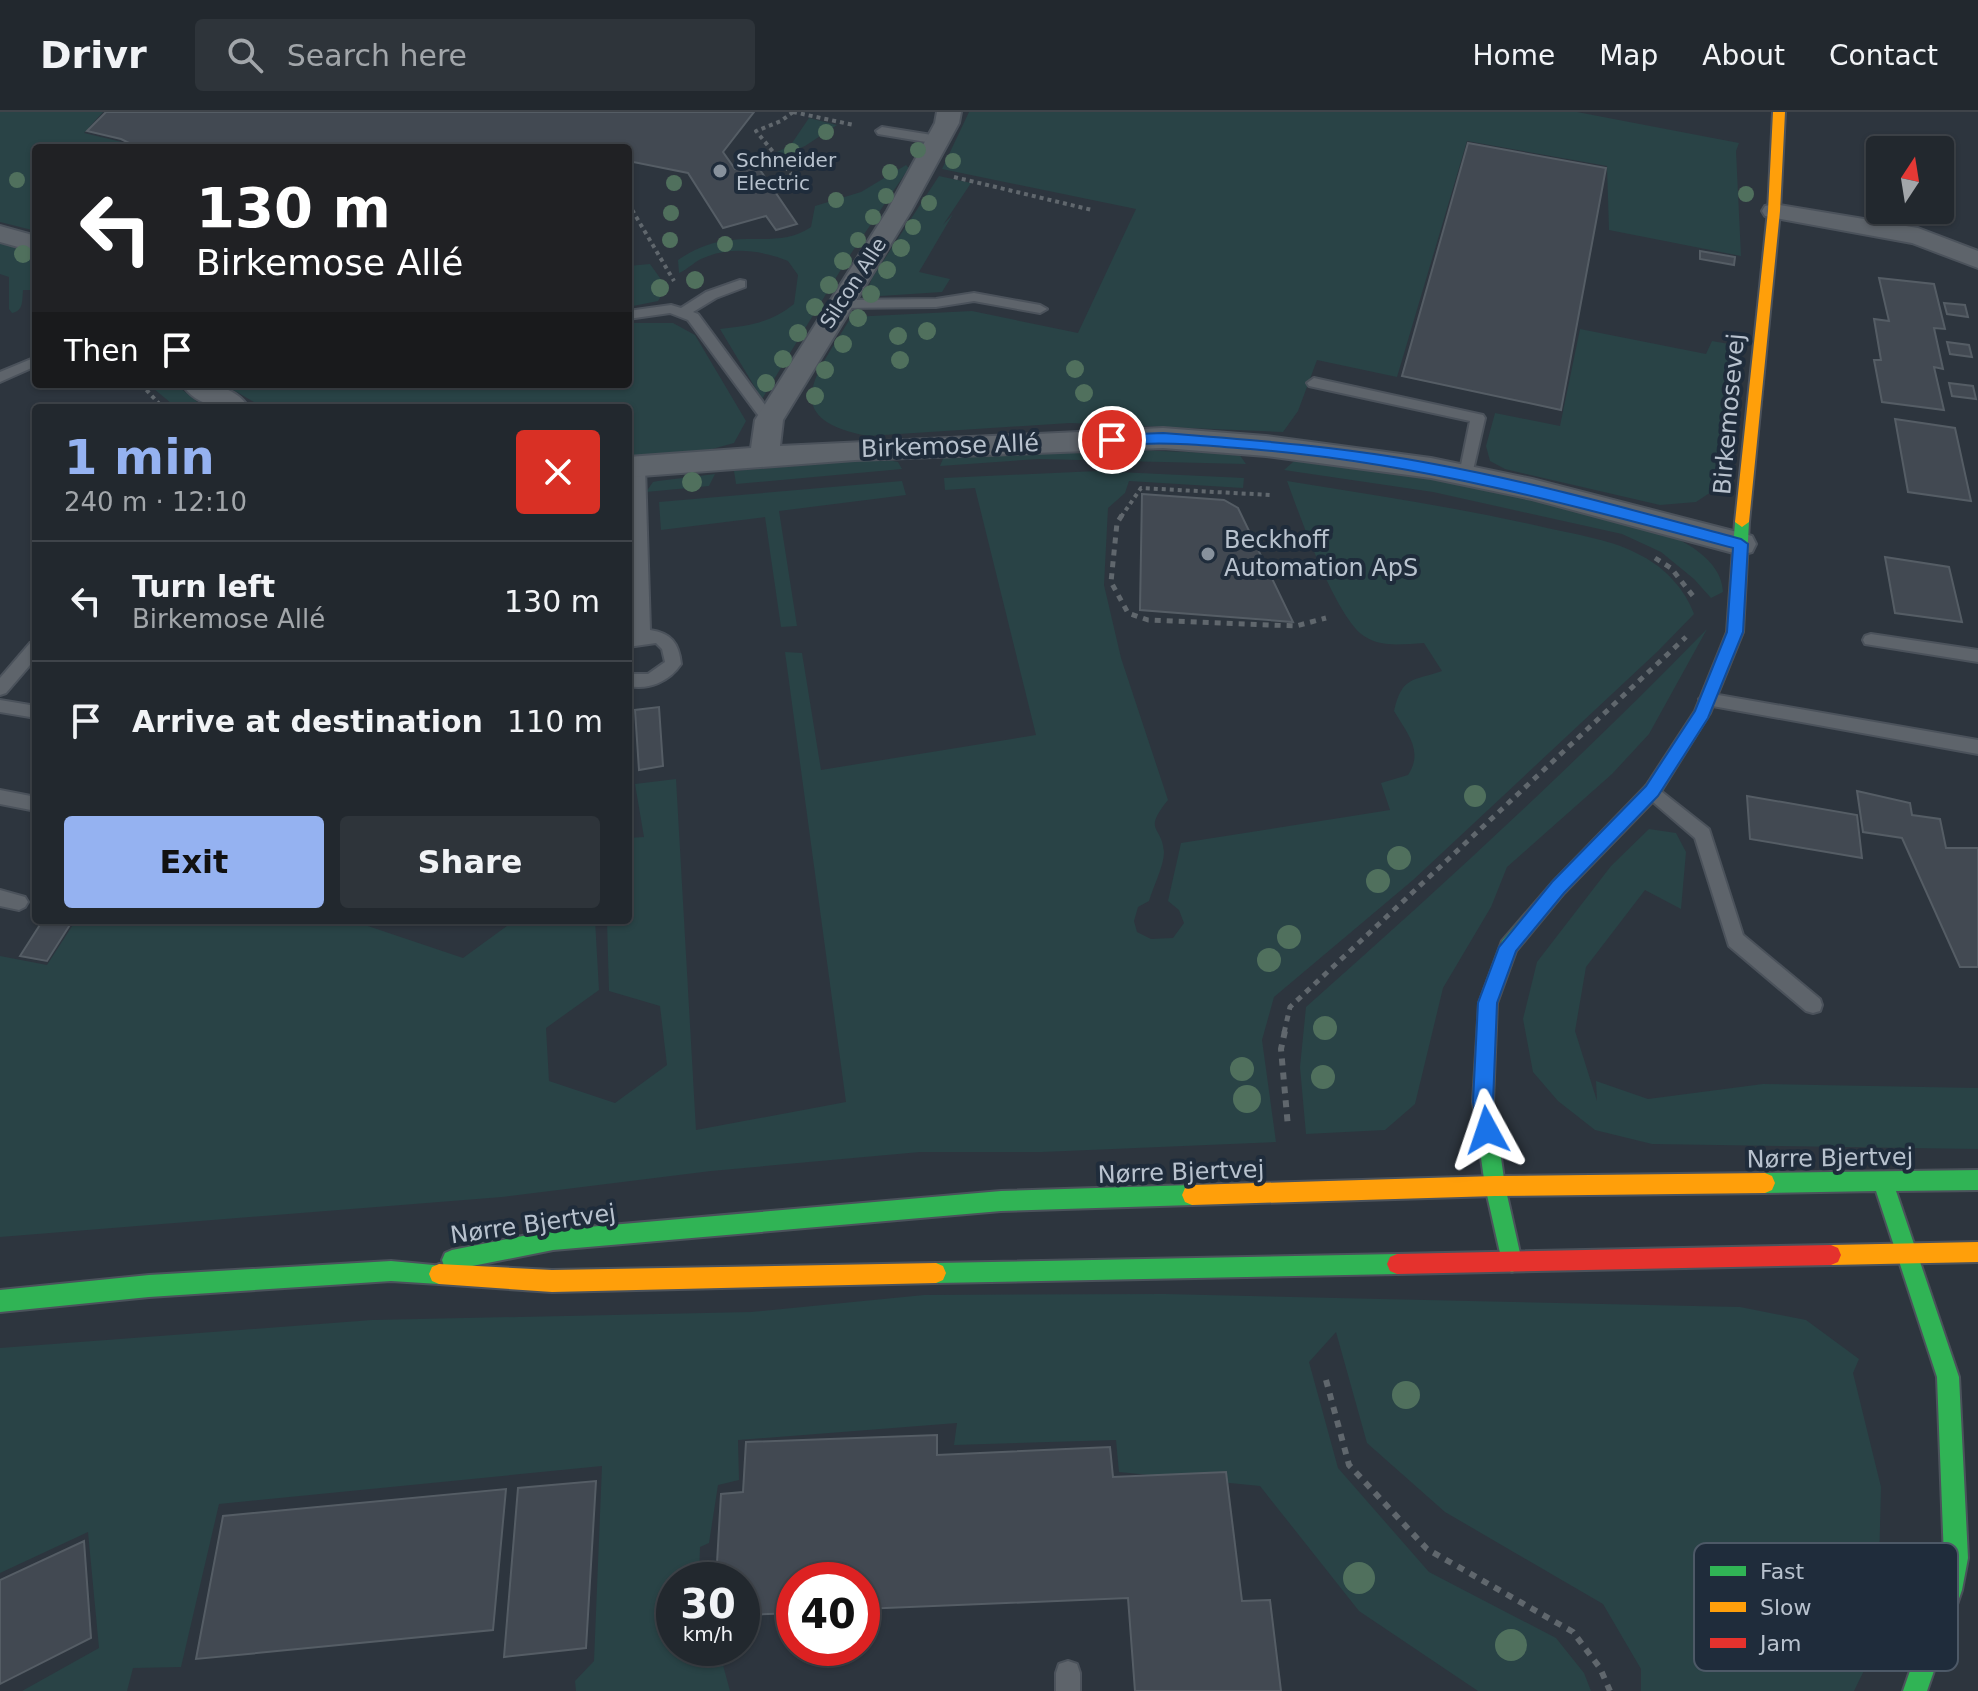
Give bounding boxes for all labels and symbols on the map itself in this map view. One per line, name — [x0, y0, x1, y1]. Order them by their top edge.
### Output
north arrow — [1866, 136, 1954, 224]
place label: Schneider Electric — [736, 148, 837, 195]
marker: Schneider Electric — [711, 162, 729, 180]
street label: Silcon Alle — [815, 233, 891, 333]
street label: Birkemosevej — [1708, 332, 1750, 496]
pin — [1078, 406, 1146, 474]
street label: Birkemose Allé — [860, 429, 1040, 463]
place label: Beckhoff Automation ApS — [1224, 526, 1418, 582]
marker: Beckhoff Automation ApS — [1199, 545, 1217, 563]
position arrow — [1445, 1088, 1529, 1172]
street label: Nørre Bjertvej — [1746, 1143, 1914, 1173]
street label: Nørre Bjertvej — [1097, 1155, 1265, 1189]
street label: Nørre Bjertvej — [449, 1199, 617, 1249]
legend — [1694, 1543, 1958, 1671]
text: Fast — [1760, 1559, 1805, 1584]
speed limit sign: 40 — [776, 1562, 880, 1666]
text: Slow — [1760, 1595, 1812, 1620]
text: Jam — [1758, 1631, 1801, 1656]

